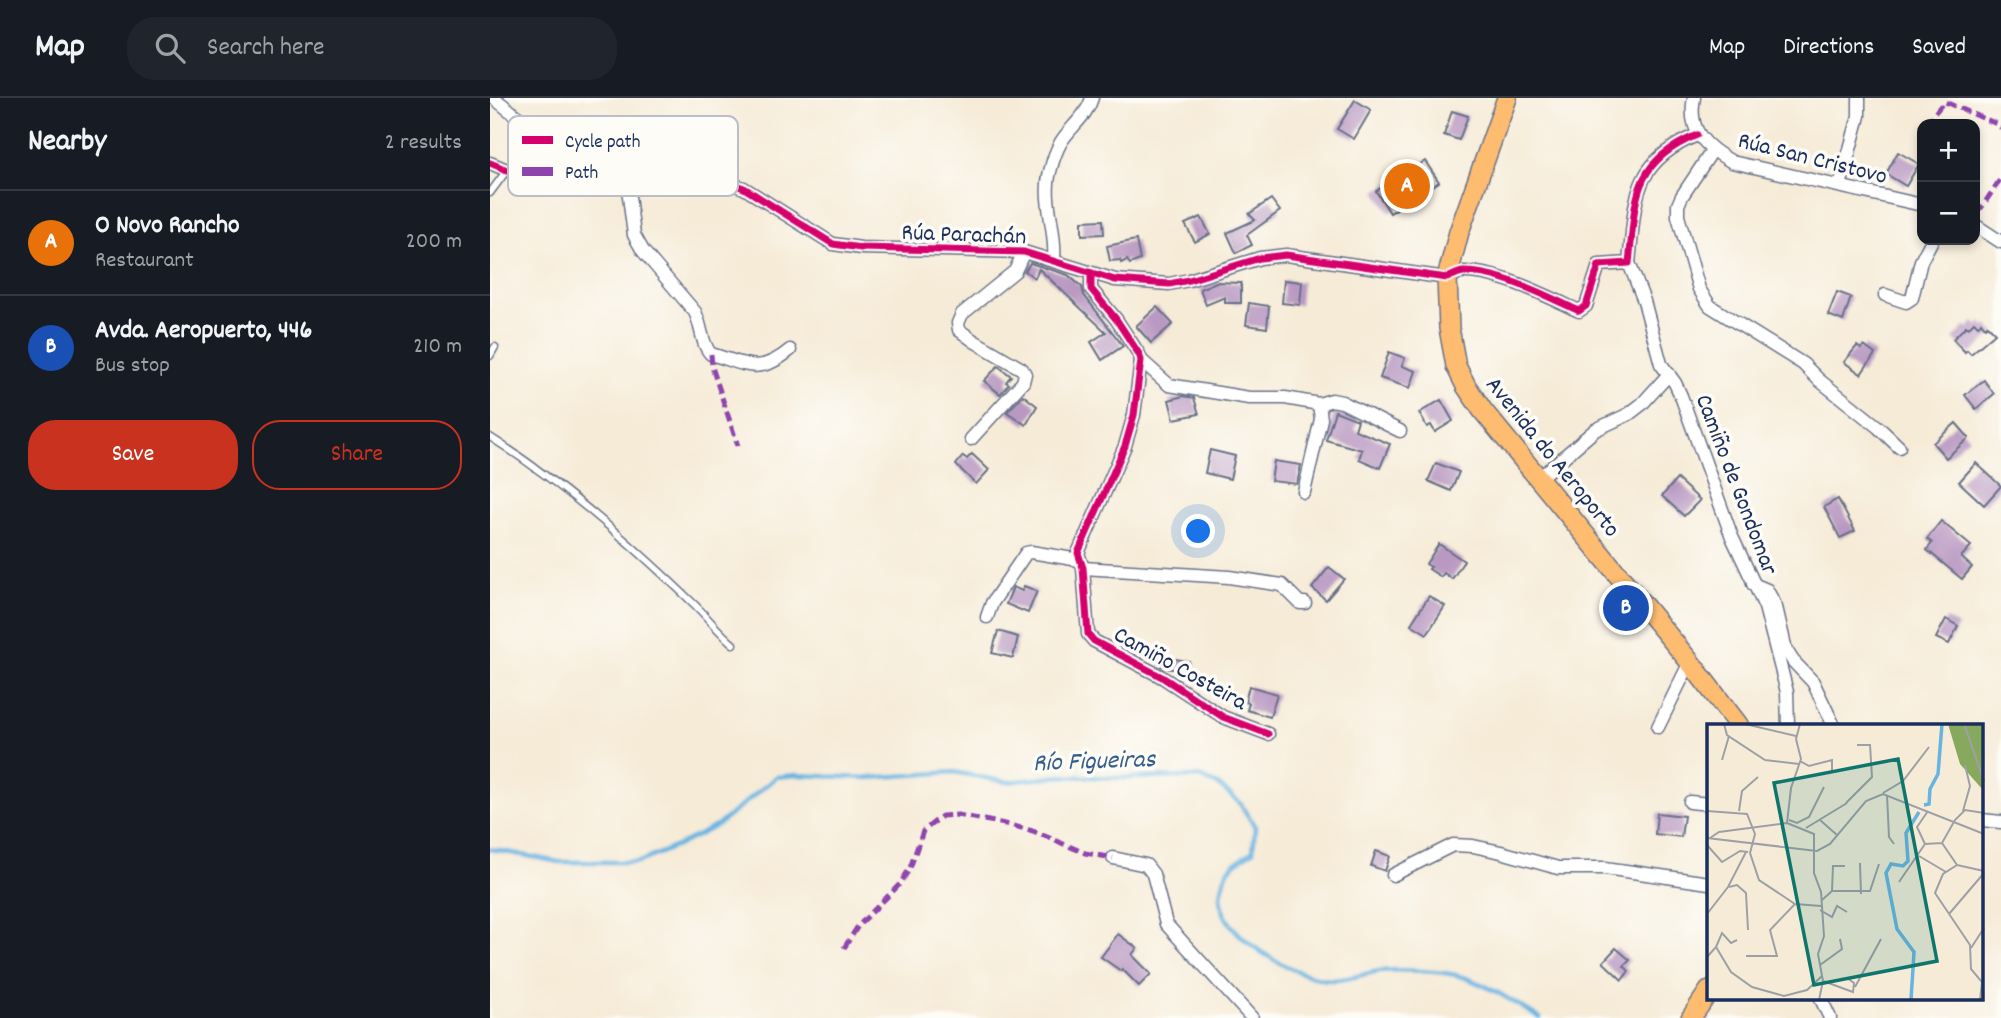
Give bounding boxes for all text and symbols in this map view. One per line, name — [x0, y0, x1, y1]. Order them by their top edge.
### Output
search box — [127, 17, 617, 80]
text: Map — [35, 25, 85, 72]
icon: search — [151, 29, 189, 67]
text: Search here — [207, 30, 325, 67]
text: Map — [1709, 31, 1745, 65]
text: Directions — [1783, 31, 1874, 65]
text: Saved — [1912, 31, 1966, 65]
legend — [508, 116, 738, 196]
map controls — [1917, 119, 1980, 245]
button: + — [1917, 119, 1980, 182]
text: Nearby — [28, 122, 106, 165]
street label: Rúa San Cristovo — [1734, 125, 1890, 195]
text: 2 results — [385, 127, 462, 160]
text: Cycle path — [565, 130, 640, 157]
pin: A — [1384, 160, 1430, 212]
text: Path — [565, 161, 598, 188]
button: − — [1917, 182, 1980, 245]
text: O Novo Rancho — [95, 208, 239, 245]
street label: Rúa Parachán — [901, 217, 1027, 255]
text: A — [45, 226, 57, 259]
text: 200 m — [406, 226, 462, 259]
text: Restaurant — [95, 245, 194, 278]
text: Avda. Aeropuerto, 446 — [95, 313, 312, 350]
text: B — [46, 331, 56, 364]
text: 210 m — [413, 331, 462, 364]
text: Bus stop — [95, 350, 170, 383]
street label: Avenida do Aeroporto — [1476, 370, 1627, 546]
street label: Camiño de Gondomar — [1685, 390, 1785, 580]
button: Save — [28, 420, 238, 490]
button: Share — [252, 420, 462, 490]
your location — [1181, 514, 1215, 548]
pin: B — [1603, 582, 1649, 634]
street label: Camiño Costeira — [1107, 619, 1253, 721]
inset map — [1707, 724, 1983, 1000]
water label: Río Figueiras — [1032, 742, 1157, 783]

